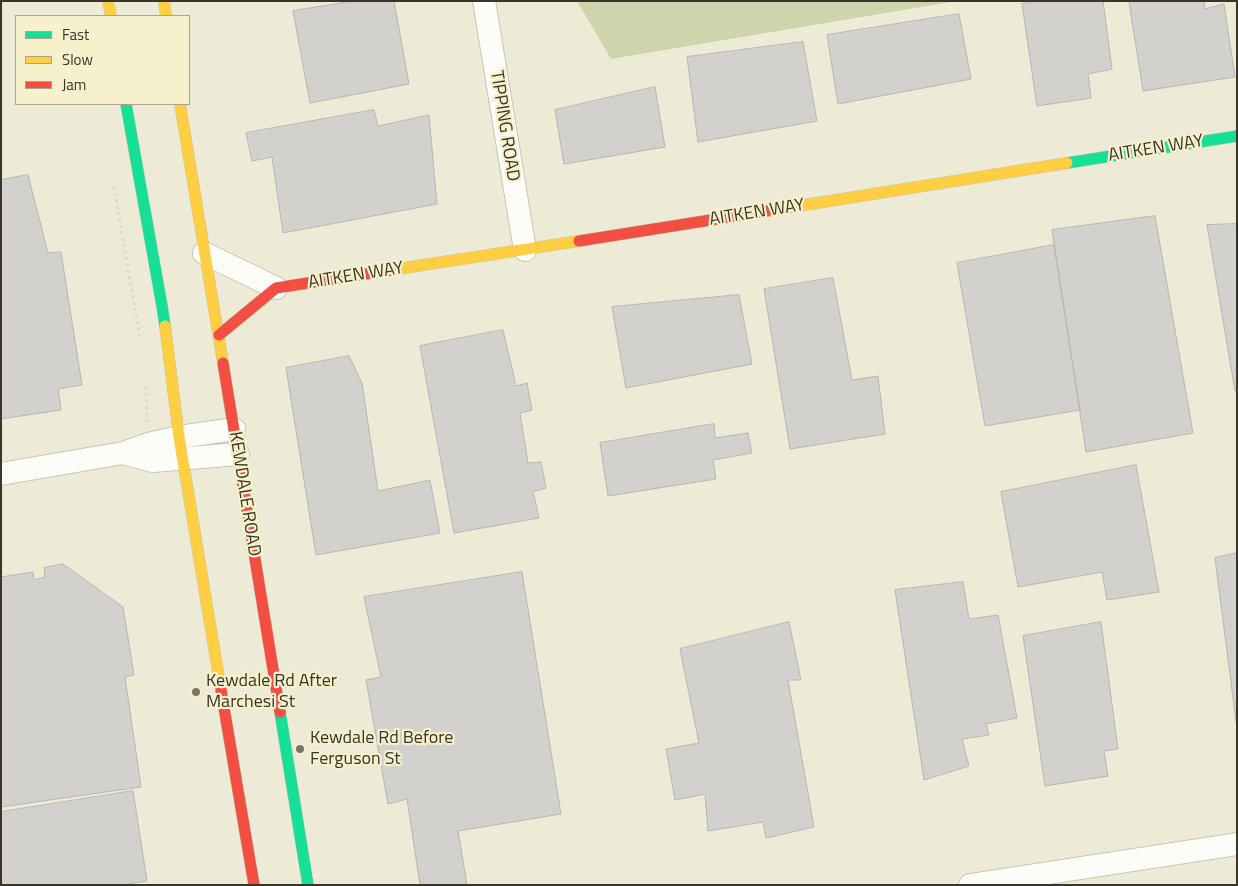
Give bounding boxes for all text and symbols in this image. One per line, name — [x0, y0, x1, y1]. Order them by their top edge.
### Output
legend — [15, 15, 190, 105]
text: Fast — [62, 23, 89, 46]
text: Slow — [62, 48, 93, 71]
street label: TIPPING ROAD — [485, 69, 523, 183]
text: Jam — [62, 73, 86, 96]
street label: AITKEN WAY — [1107, 131, 1205, 167]
street label: AITKEN WAY — [708, 195, 806, 231]
street label: AITKEN WAY — [307, 258, 405, 294]
street label: KEWDALE ROAD — [223, 430, 265, 558]
place label: Kewdale Rd After Marchesi St — [206, 671, 337, 714]
marker: Kewdale Rd After Marchesi St — [190, 686, 202, 698]
place label: Kewdale Rd Before Ferguson St — [310, 728, 453, 771]
marker: Kewdale Rd Before Ferguson St — [294, 743, 306, 755]

